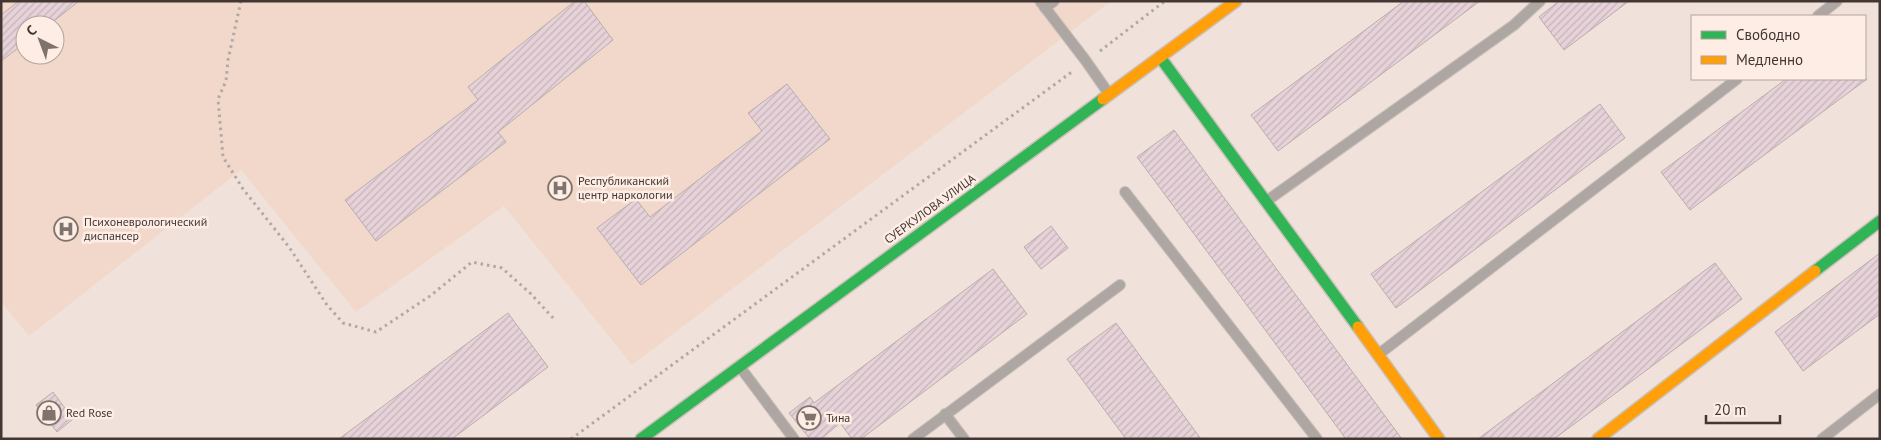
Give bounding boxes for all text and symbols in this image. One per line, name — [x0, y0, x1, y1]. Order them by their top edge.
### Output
north arrow — [15, 15, 65, 65]
legend — [1691, 15, 1866, 80]
text: С — [22, 21, 40, 40]
text: Свободно — [1736, 25, 1800, 44]
text: Медленно — [1736, 50, 1803, 69]
street label: СУЕРКУЛОВА УЛИЦА — [881, 170, 978, 247]
place label: Республиканский центр наркологии — [578, 173, 673, 202]
hospital icon: Республиканский центр наркологии — [547, 175, 573, 201]
place label: Психоневрологический диспансер — [84, 214, 207, 243]
hospital icon: Психоневрологический диспансер — [53, 216, 79, 242]
scale bar — [1706, 392, 1780, 424]
shop icon: Red Rose — [36, 400, 62, 426]
text: 20 m — [1714, 400, 1747, 419]
place label: Red Rose — [66, 405, 112, 420]
supermarket icon: Тина — [796, 405, 822, 431]
place label: Тина — [826, 410, 850, 425]

